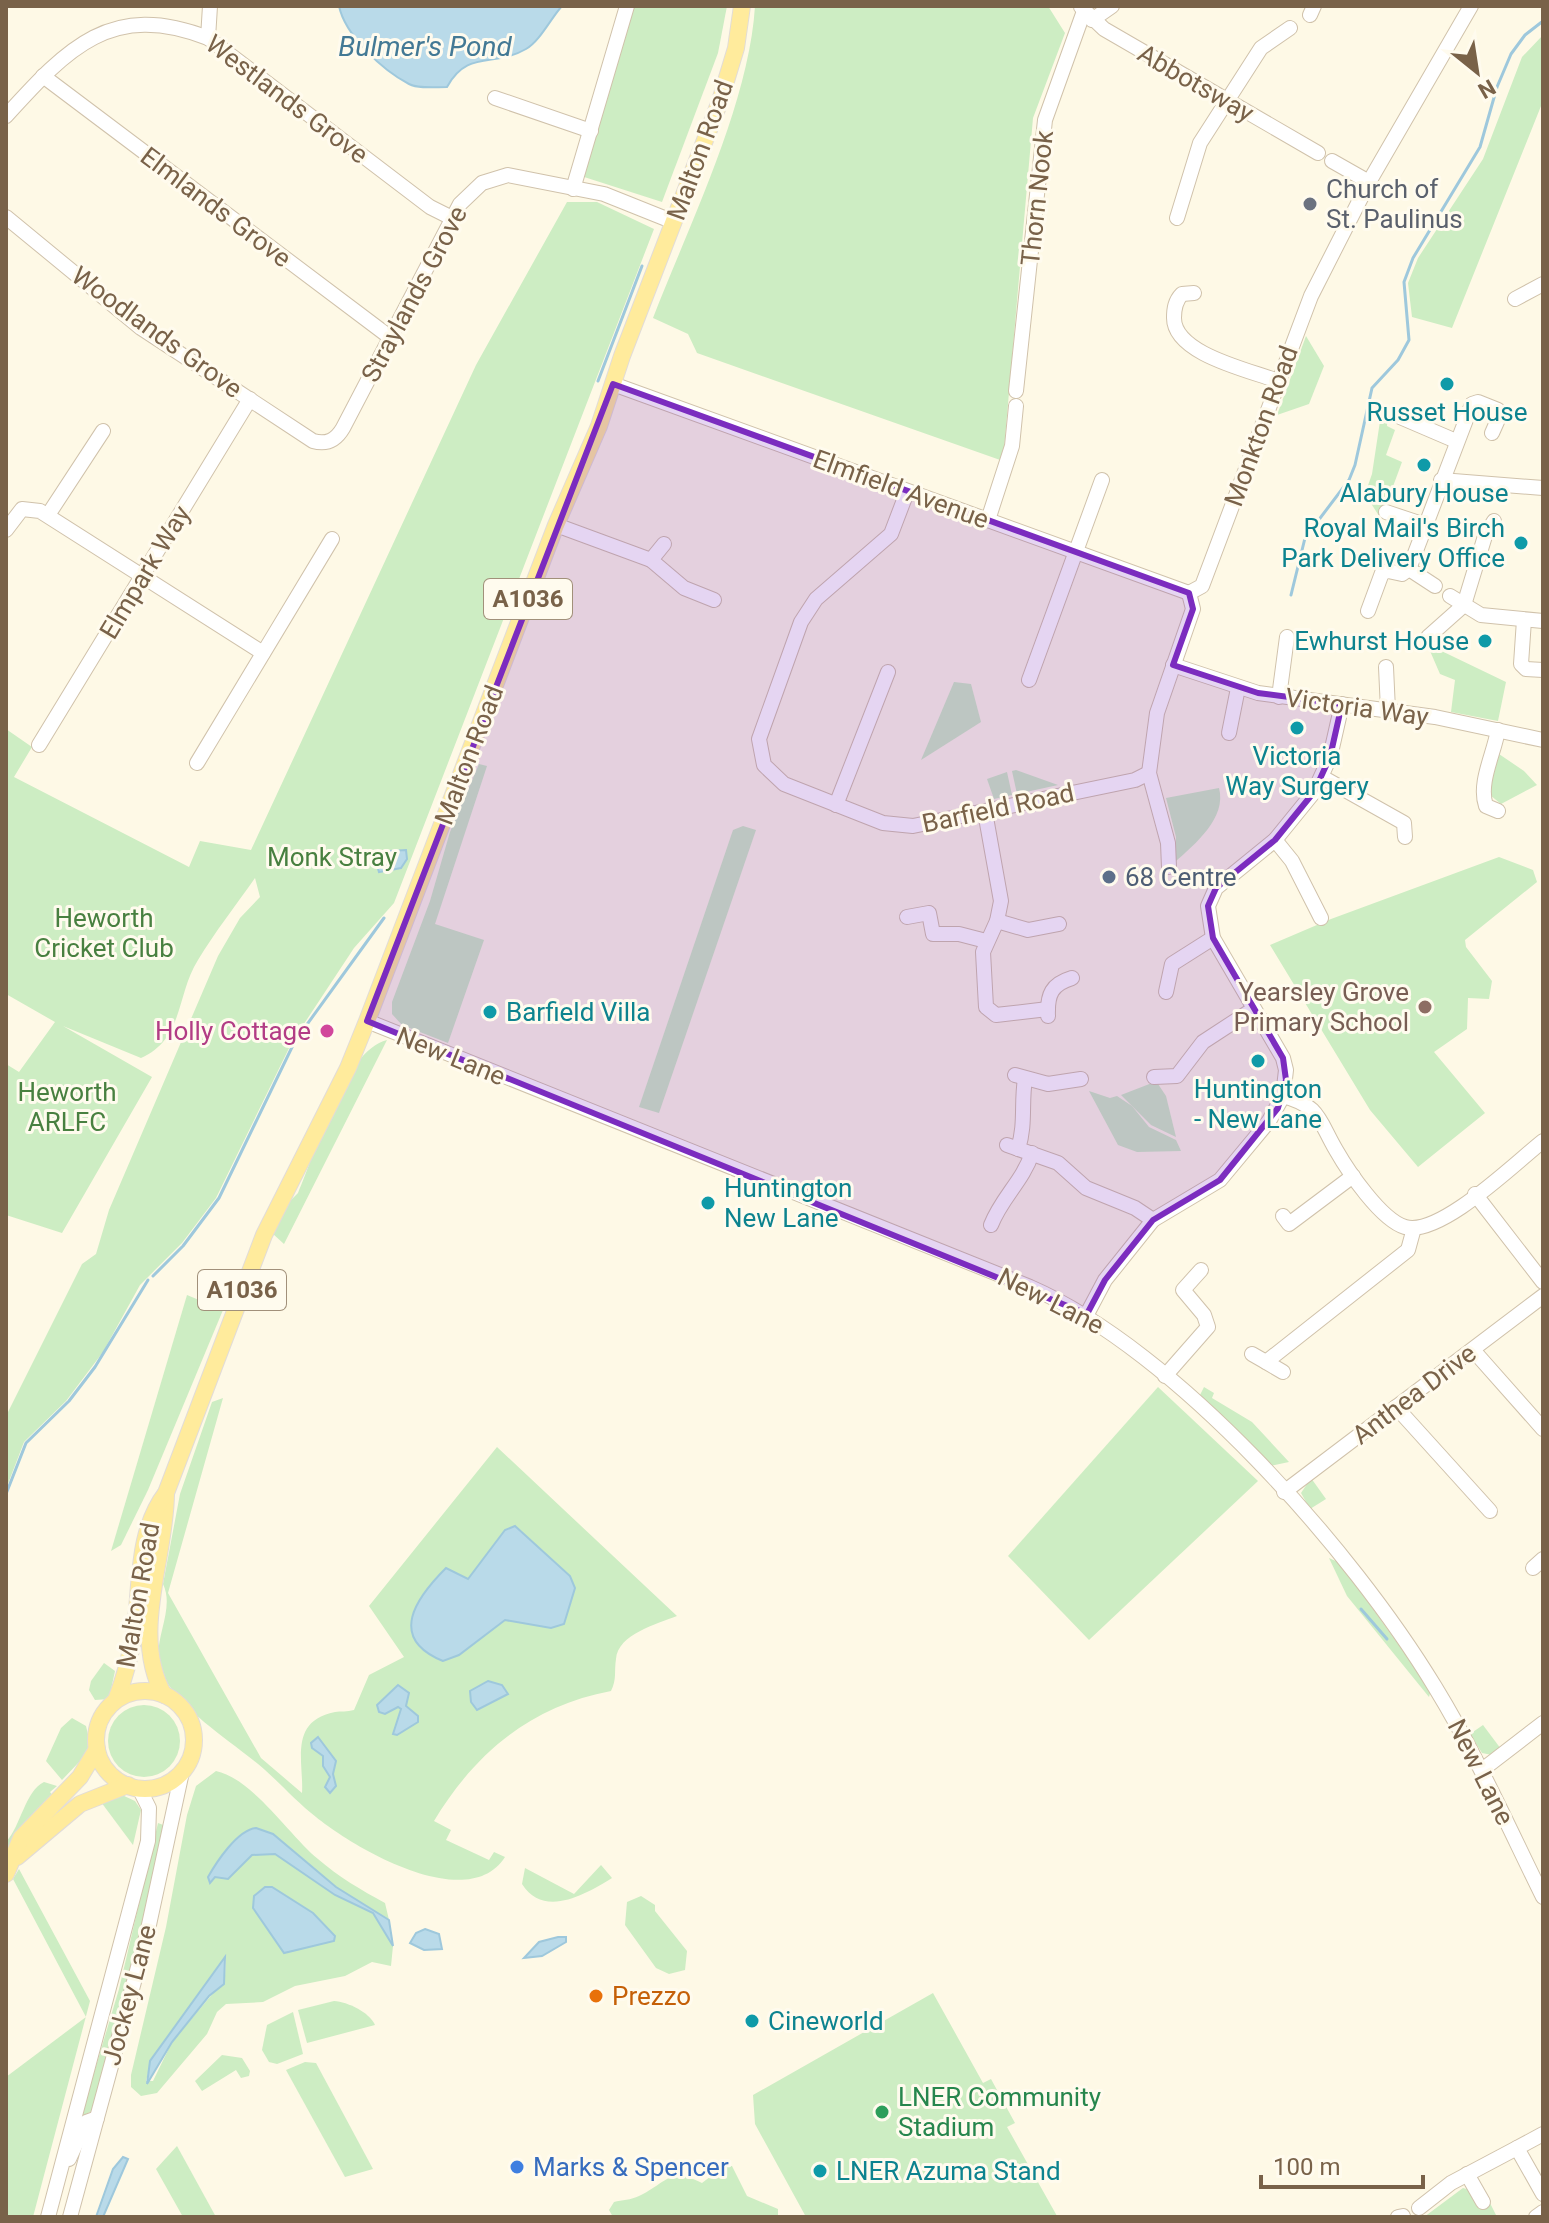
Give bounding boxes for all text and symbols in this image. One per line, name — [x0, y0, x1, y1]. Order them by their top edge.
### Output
street label: Westlands Grove — [200, 28, 374, 170]
water label: Bulmer's Pond — [338, 30, 512, 63]
north arrow — [1437, 32, 1517, 112]
street label: Abbotsway — [1133, 38, 1259, 128]
text: N — [1474, 74, 1500, 104]
street label: Malton Road — [661, 76, 739, 224]
street label: Thorn Nook — [1015, 128, 1059, 267]
street label: Elmlands Grove — [135, 141, 297, 273]
place label: Church of St. Paulinus — [1326, 174, 1463, 234]
marker: Church of St. Paulinus — [1301, 195, 1319, 213]
street label: Straylands Grove — [355, 201, 473, 387]
street label: Woodlands Grove — [66, 260, 248, 404]
street label: Monkton Road — [1218, 342, 1304, 510]
marker: Russet House — [1438, 375, 1456, 393]
place label: Russet House — [1367, 397, 1527, 427]
street label: Elmfield Avenue — [809, 443, 993, 535]
marker: Alabury House — [1415, 456, 1433, 474]
place label: Alabury House — [1339, 478, 1509, 508]
street label: Elmpark Way — [94, 500, 196, 644]
place label: Royal Mail's Birch Park Delivery Office — [1281, 513, 1505, 573]
marker: Royal Mail's Birch Park Delivery Office — [1512, 534, 1530, 552]
road number: A1036 — [484, 579, 572, 619]
place label: Ewhurst House — [1294, 626, 1469, 656]
marker: Ewhurst House — [1476, 632, 1494, 650]
street label: Malton Road — [429, 681, 509, 829]
street label: Victoria Way — [1284, 682, 1430, 732]
marker: Victoria Way Surgery — [1288, 719, 1306, 737]
place label: Victoria Way Surgery — [1225, 741, 1369, 801]
street label: Barfield Road — [919, 777, 1077, 839]
park label: Monk Stray — [267, 842, 397, 872]
place label: 68 Centre — [1125, 862, 1237, 892]
marker: 68 Centre — [1100, 868, 1118, 886]
park label: Heworth Cricket Club — [34, 903, 174, 963]
place label: Yearsley Grove Primary School — [1233, 977, 1409, 1037]
place label: Barfield Villa — [506, 997, 650, 1027]
marker: Yearsley Grove Primary School — [1416, 998, 1434, 1016]
marker: Barfield Villa — [481, 1003, 499, 1021]
place label: Holly Cottage — [155, 1016, 311, 1046]
street label: New Lane — [392, 1021, 510, 1091]
marker: Holly Cottage — [318, 1022, 336, 1040]
marker: Huntington - New Lane — [1249, 1052, 1267, 1070]
place label: Huntington - New Lane — [1194, 1074, 1322, 1134]
park label: Heworth ARLFC — [18, 1077, 116, 1137]
place label: Huntington New Lane — [724, 1173, 852, 1233]
marker: Huntington New Lane — [699, 1194, 717, 1212]
street label: New Lane — [993, 1262, 1109, 1340]
road number: A1036 — [198, 1270, 286, 1310]
street label: Anthea Drive — [1346, 1338, 1482, 1450]
street label: Malton Road — [110, 1520, 166, 1670]
street label: New Lane — [1442, 1714, 1520, 1830]
street label: Jockey Lane — [96, 1921, 162, 2069]
place label: Prezzo — [612, 1981, 691, 2011]
marker: Prezzo — [587, 1987, 605, 2005]
place label: Cineworld — [768, 2006, 884, 2036]
marker: Cineworld — [743, 2012, 761, 2030]
place label: LNER Community Stadium — [898, 2082, 1101, 2142]
marker: LNER Community Stadium — [873, 2103, 891, 2121]
scale bar — [1261, 2139, 1423, 2189]
place label: Marks & Spencer — [533, 2152, 729, 2182]
text: 100 m — [1273, 2153, 1340, 2181]
place label: LNER Azuma Stand — [836, 2156, 1061, 2186]
marker: Marks & Spencer — [508, 2158, 526, 2176]
marker: LNER Azuma Stand — [811, 2162, 829, 2180]

